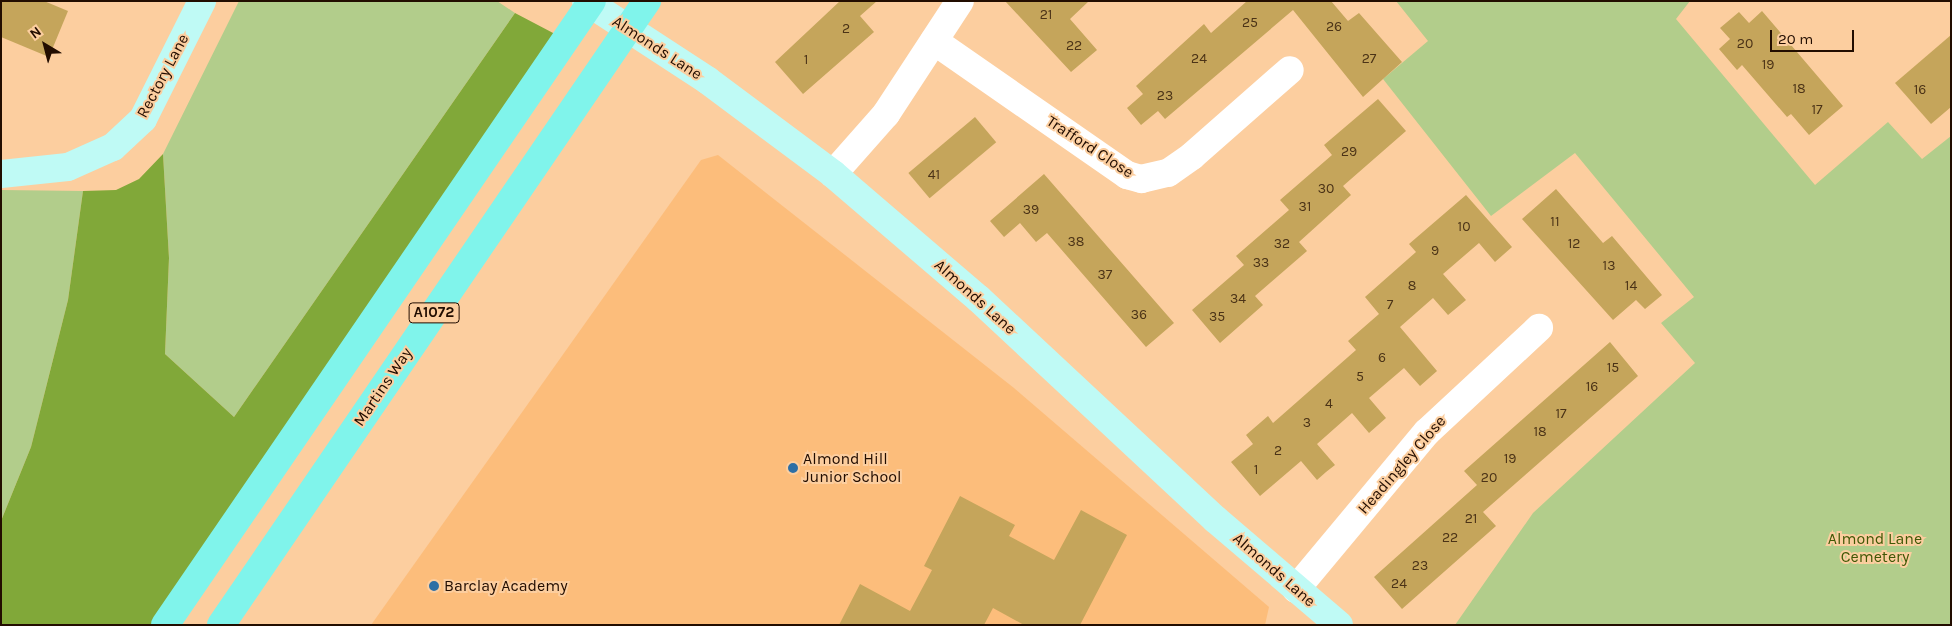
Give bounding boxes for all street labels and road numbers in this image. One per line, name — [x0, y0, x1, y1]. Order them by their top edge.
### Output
street label: Almonds Lane — [609, 12, 705, 84]
street label: Rectory Lane — [133, 31, 193, 121]
street label: Trafford Close — [1043, 112, 1137, 182]
street label: Almonds Lane — [930, 255, 1020, 339]
road number: A1072 — [408, 300, 460, 326]
street label: Martins Way — [350, 344, 416, 430]
street label: Headingley Close — [1354, 412, 1450, 518]
street label: Almonds Lane — [1229, 529, 1319, 611]

